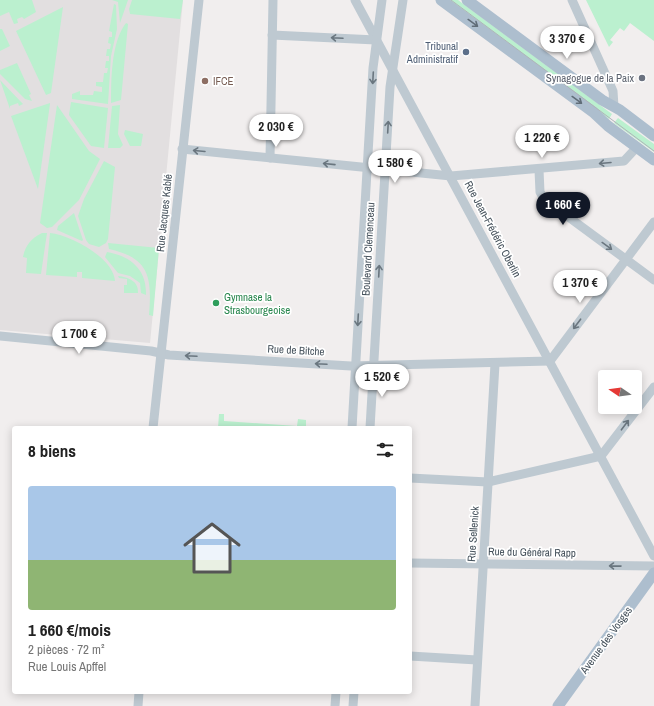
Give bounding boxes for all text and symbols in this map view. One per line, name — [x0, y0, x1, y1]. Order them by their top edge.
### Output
one-way arrow — [467, 19, 478, 27]
pin: 3 370 € — [530, 26, 604, 60]
text: 3 370 € — [549, 30, 585, 47]
one-way arrow — [331, 34, 344, 41]
place label: Tribunal Administratif — [406, 39, 458, 66]
marker: Tribunal Administratif — [461, 47, 471, 57]
one-way arrow — [369, 71, 376, 84]
place label: Synagogue de la Paix — [546, 71, 634, 85]
marker: Synagogue de la Paix — [637, 73, 647, 83]
place label: IFCE — [213, 74, 234, 88]
marker: IFCE — [200, 76, 210, 86]
one-way arrow — [572, 96, 583, 105]
pin: 2 030 € — [239, 114, 313, 148]
text: 2 030 € — [258, 118, 294, 135]
one-way arrow — [384, 121, 391, 134]
pin: 1 220 € — [505, 125, 579, 159]
text: 1 220 € — [524, 129, 560, 146]
one-way arrow — [193, 147, 206, 155]
pin: 1 580 € — [358, 150, 432, 184]
text: 1 580 € — [377, 154, 413, 171]
one-way arrow — [323, 160, 336, 167]
one-way arrow — [599, 160, 612, 167]
street label: Rue Jacques Kablé — [153, 173, 175, 253]
street label: Rue Jean-Frédéric Oberlin — [462, 178, 524, 280]
pin: 1 660 € — [526, 192, 600, 226]
text: 1 660 € — [545, 196, 581, 213]
street label: Boulevard Clemenceau — [359, 202, 377, 296]
one-way arrow — [601, 241, 612, 250]
one-way arrow — [376, 265, 383, 278]
pin: 1 370 € — [543, 270, 617, 304]
text: 1 370 € — [562, 274, 598, 291]
place label: Gymnase la Strasbourgeoise — [224, 290, 290, 317]
marker: Gymnase la Strasbourgeoise — [211, 298, 221, 308]
one-way arrow — [355, 313, 362, 326]
one-way arrow — [573, 319, 582, 330]
pin: 1 700 € — [42, 321, 116, 355]
text: 1 700 € — [61, 325, 97, 342]
street label: Rue de Bitche — [267, 342, 325, 358]
one-way arrow — [185, 353, 198, 360]
one-way arrow — [315, 360, 328, 368]
pin: 1 520 € — [345, 364, 419, 398]
text: 1 520 € — [364, 368, 400, 385]
north arrow — [598, 370, 642, 414]
map controls — [598, 370, 642, 414]
one-way arrow — [621, 420, 629, 431]
text: 8 biens — [28, 439, 76, 462]
icon: filters — [374, 439, 396, 461]
street label: Rue Sellenick — [464, 505, 482, 562]
icon: home — [176, 512, 248, 584]
street label: Rue du Général Rapp — [488, 544, 576, 560]
one-way arrow — [609, 562, 622, 570]
street label: Avenue des Vosges — [576, 603, 635, 677]
text: 1 660 €/mois — [28, 618, 111, 641]
text: 2 pièces · 72 m² — [28, 641, 104, 658]
text: Rue Louis Apffel — [28, 658, 106, 675]

